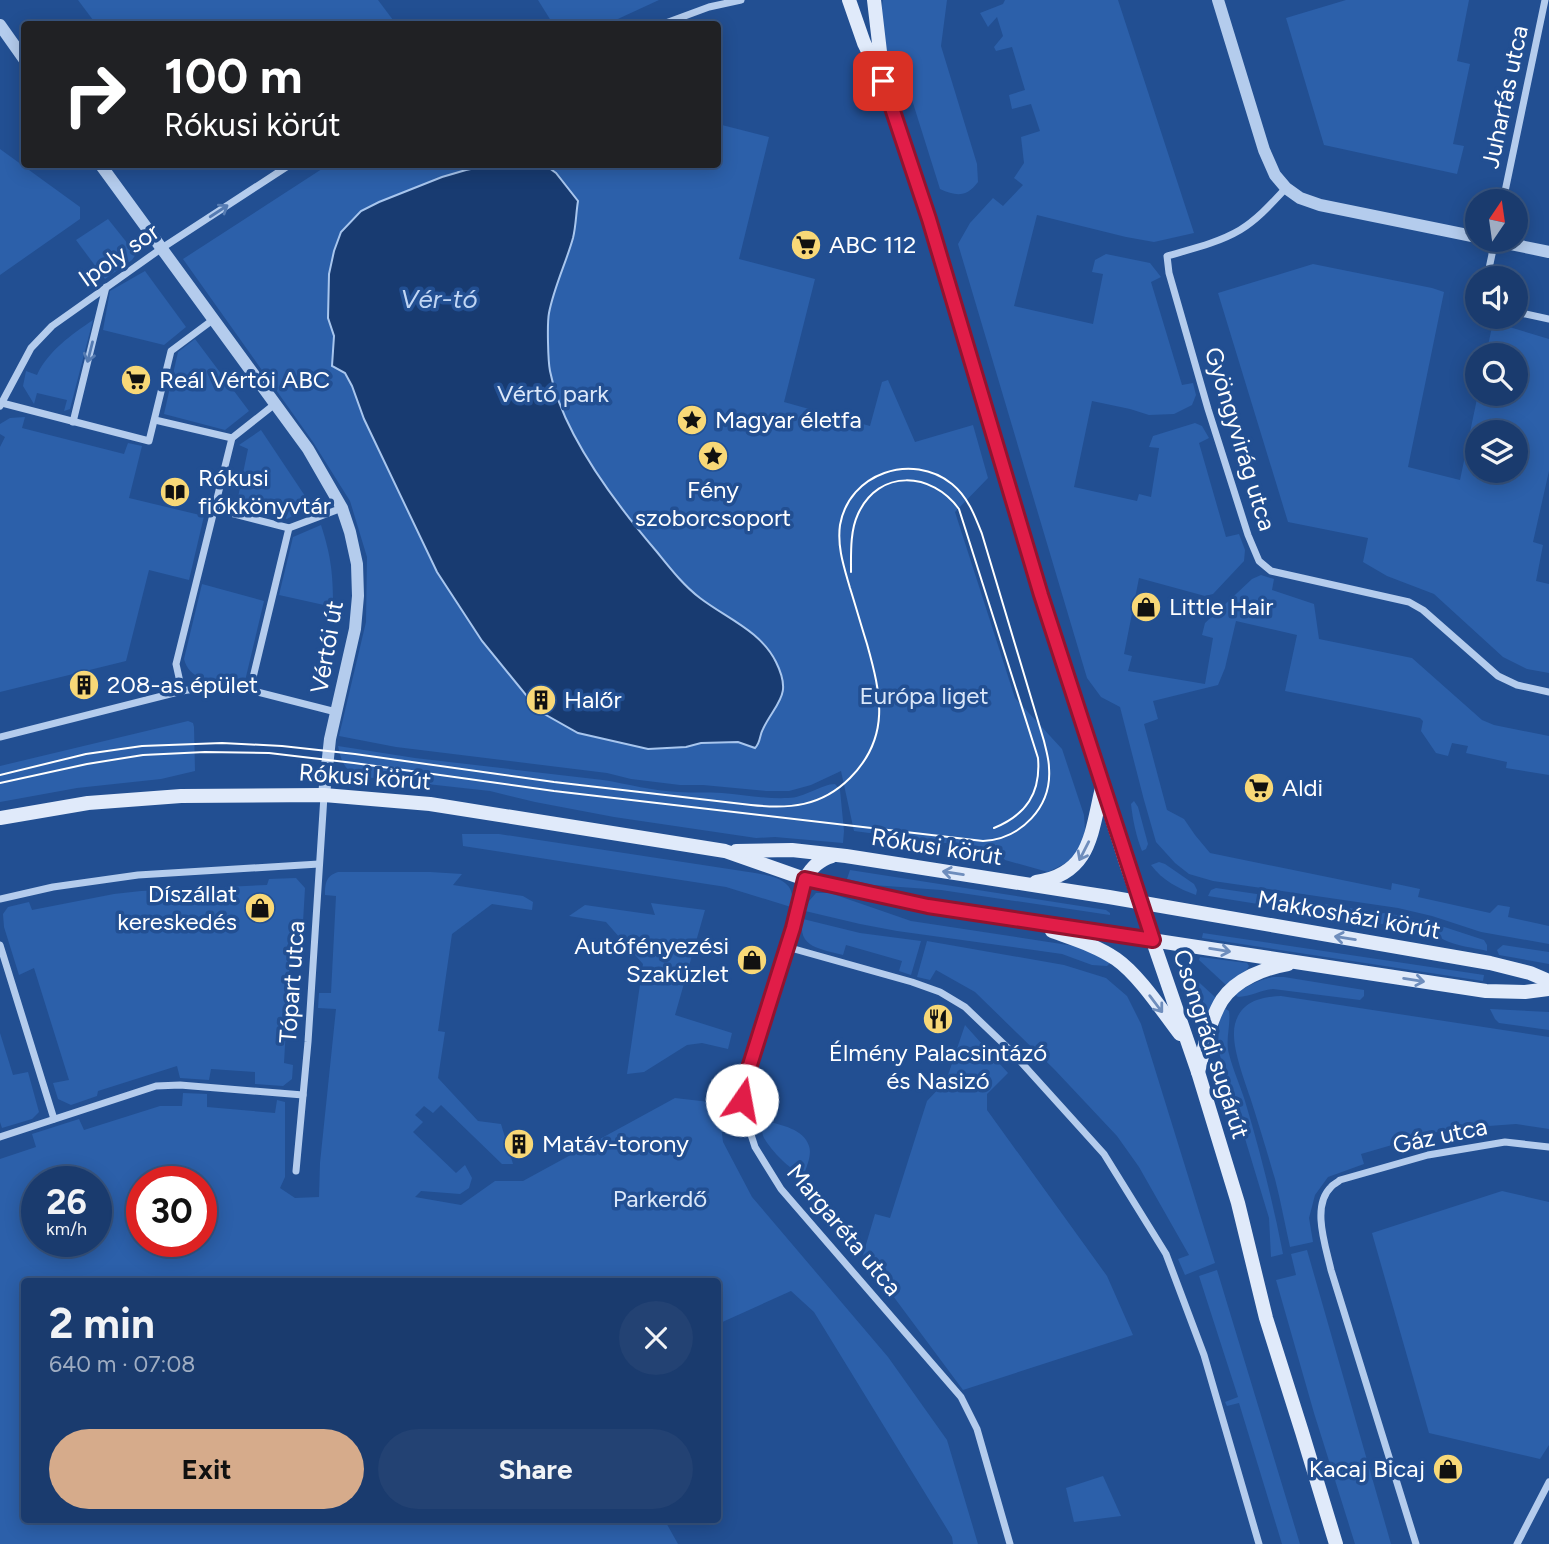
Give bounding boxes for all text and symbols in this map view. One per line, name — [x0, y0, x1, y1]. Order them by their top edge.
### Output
street label: Juharfás utca — [1475, 23, 1534, 171]
text: 100 m — [164, 46, 303, 105]
icon: right — [49, 49, 140, 140]
pin — [853, 51, 913, 111]
icon: arrive — [864, 62, 902, 100]
text: Rókusi körút — [164, 106, 341, 144]
north arrow — [1465, 189, 1528, 252]
map controls — [1465, 189, 1528, 483]
one-way arrow — [209, 203, 229, 217]
street label: Ipoly sor — [73, 216, 165, 293]
supermarket icon: ABC 112 — [789, 228, 823, 262]
place label: ABC 112 — [829, 230, 916, 259]
button: sound — [1465, 266, 1528, 329]
water label: Vér-tó — [400, 283, 478, 315]
one-way arrow — [83, 340, 96, 363]
street label: Gyöngyvirág utca — [1199, 343, 1282, 534]
button: search — [1465, 343, 1528, 406]
supermarket icon: Reál Vértói ABC — [119, 363, 153, 397]
place label: Reál Vértói ABC — [159, 365, 330, 394]
park label: Vértó park — [497, 379, 609, 408]
place icon: Magyar életfa — [675, 403, 709, 437]
place label: Magyar életfa — [715, 405, 862, 434]
button: layers — [1465, 420, 1528, 483]
place icon: Fény szoborcsoport — [696, 439, 730, 473]
place label: Rókusi fiókkönyvtár — [198, 463, 331, 520]
library icon: Rókusi fiókkönyvtár — [158, 475, 192, 509]
place label: Fény szoborcsoport — [635, 475, 791, 532]
shop icon: Little Hair — [1129, 590, 1163, 624]
place label: Little Hair — [1169, 592, 1273, 621]
street label: Vértói út — [304, 598, 349, 696]
building icon: 208-as épület — [67, 668, 101, 702]
place label: 208-as épület — [107, 670, 258, 699]
park label: Európa liget — [859, 681, 989, 710]
building icon: Halőr — [524, 683, 558, 717]
place label: Halőr — [564, 685, 622, 714]
street label: Rókusi körút — [298, 757, 432, 796]
supermarket icon: Aldi — [1242, 771, 1276, 805]
place label: Aldi — [1282, 773, 1323, 802]
street label: Rókusi körút — [869, 822, 1005, 871]
one-way arrow — [1076, 840, 1090, 861]
one-way arrow — [942, 866, 965, 879]
place label: Díszállat kereskedés — [117, 879, 237, 936]
street label: Makkosházi körút — [1255, 884, 1443, 945]
shop icon: Díszállat kereskedés — [243, 891, 277, 925]
street label: Tópart utca — [273, 920, 310, 1044]
place label: Autófényezési Szaküzlet — [574, 931, 729, 988]
one-way arrow — [1334, 931, 1357, 944]
shop icon: Autófényezési Szaküzlet — [735, 943, 769, 977]
one-way arrow — [1208, 944, 1231, 957]
street label: Csongrádi sugárút — [1167, 946, 1256, 1142]
one-way arrow — [1402, 974, 1425, 987]
one-way arrow — [1149, 994, 1164, 1012]
restaurant icon: Élmény Palacsintázó és Nasizó — [921, 1002, 955, 1036]
place label: Élmény Palacsintázó és Nasizó — [829, 1038, 1047, 1095]
position arrow — [705, 1063, 779, 1137]
street label: Gáz utca — [1390, 1111, 1490, 1160]
building icon: Matáv-torony — [502, 1127, 536, 1161]
place label: Matáv-torony — [542, 1129, 689, 1158]
street label: Margaréta utca — [781, 1158, 908, 1301]
speed limit sign: 30 — [126, 1166, 217, 1257]
text: 26 — [46, 1181, 87, 1223]
park label: Parkerdő — [613, 1184, 707, 1213]
text: km/h — [46, 1218, 87, 1240]
text: 2 min — [49, 1298, 155, 1349]
button: close — [619, 1301, 693, 1375]
text: 640 m · 07:08 — [49, 1350, 195, 1378]
button: Exit — [49, 1429, 364, 1509]
button: Share — [378, 1429, 693, 1509]
shop icon: Kacaj Bicaj — [1431, 1452, 1465, 1486]
place label: Kacaj Bicaj — [1309, 1454, 1425, 1483]

